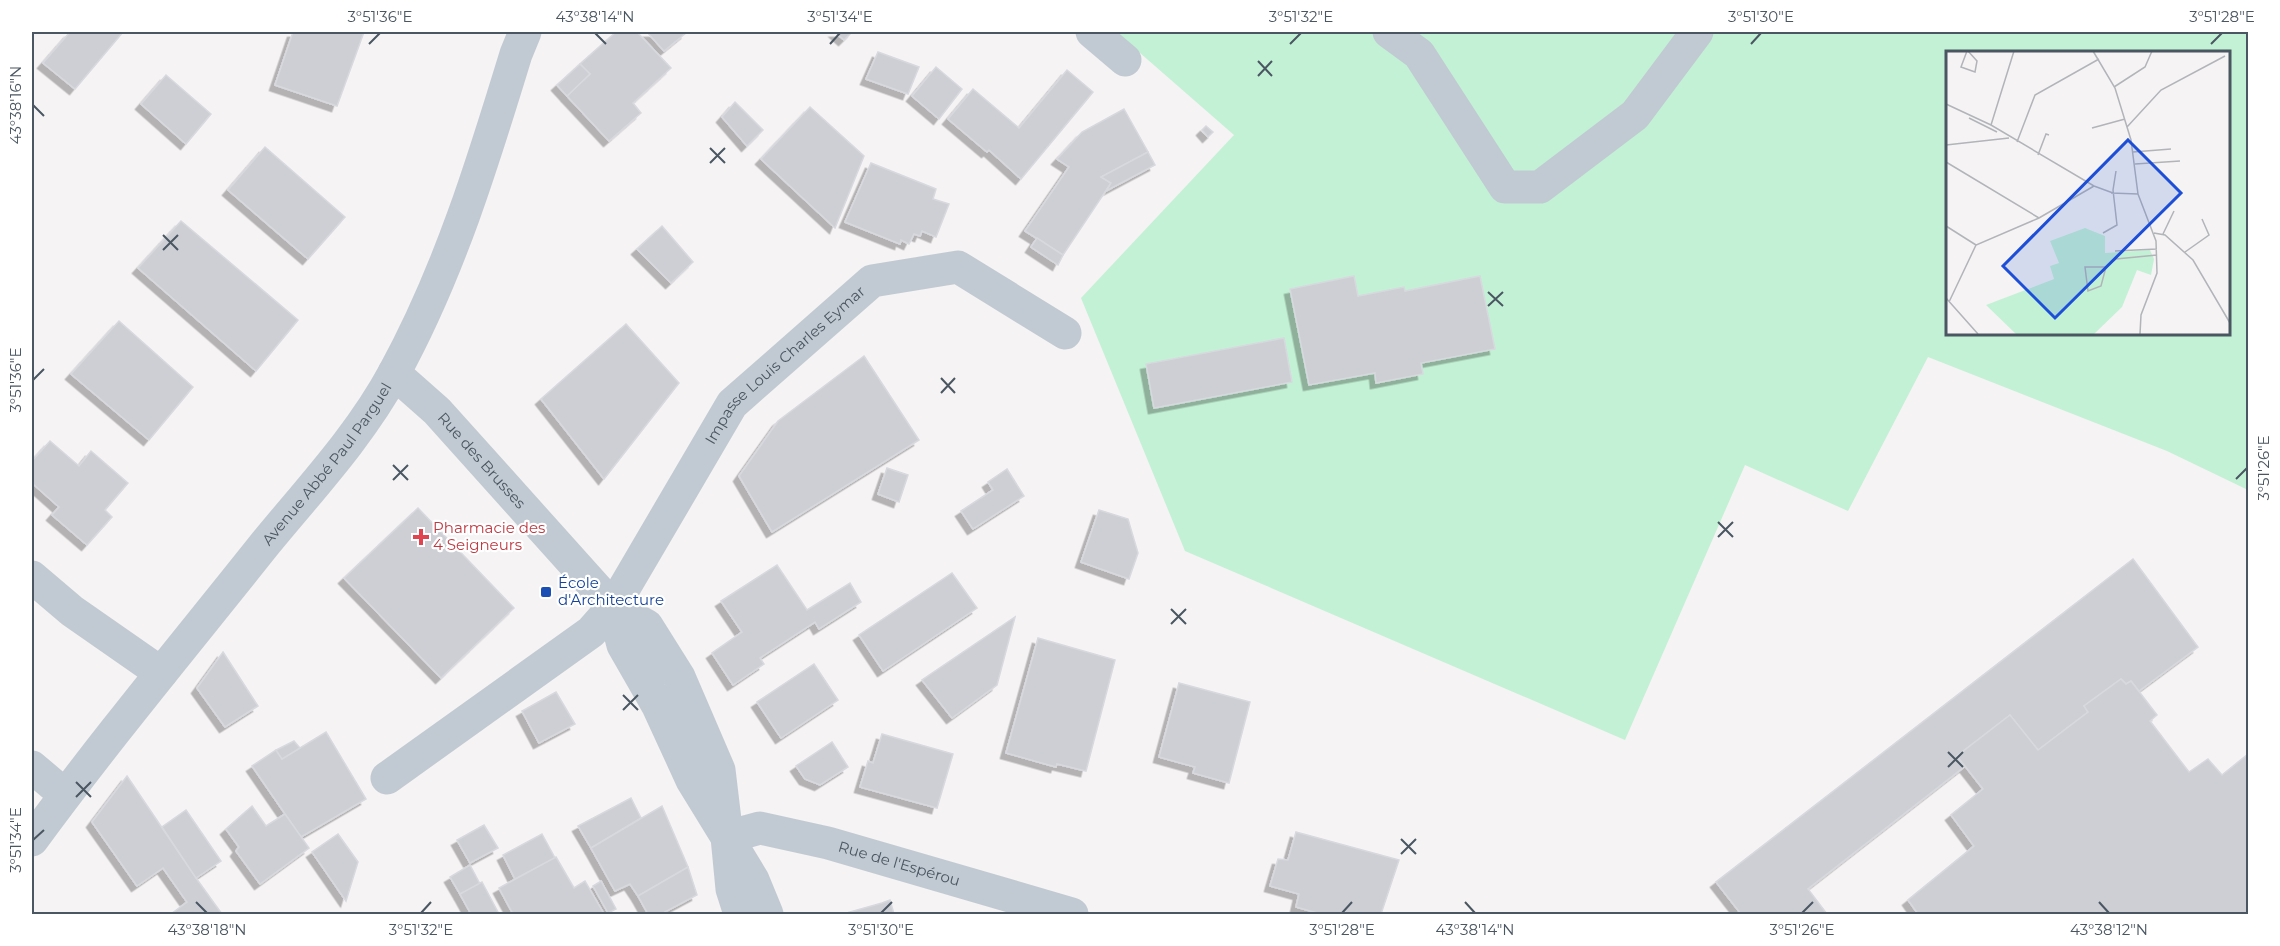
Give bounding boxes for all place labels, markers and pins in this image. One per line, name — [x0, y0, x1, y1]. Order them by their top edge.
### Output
place label: Pharmacie des 4 Seigneurs — [433, 518, 545, 554]
marker: Pharmacie des 4 Seigneurs — [414, 530, 428, 544]
place label: École d'Architecture — [558, 573, 664, 609]
marker: École d'Architecture — [539, 585, 553, 599]

